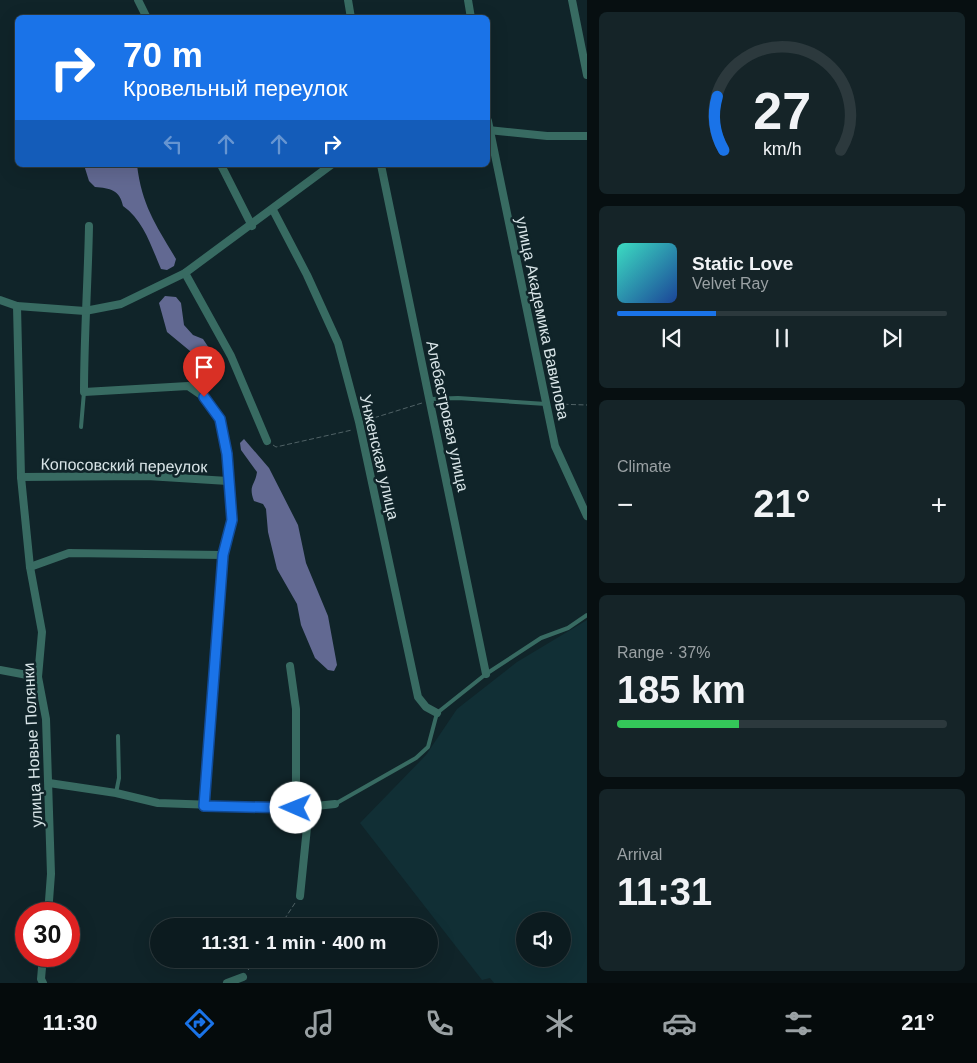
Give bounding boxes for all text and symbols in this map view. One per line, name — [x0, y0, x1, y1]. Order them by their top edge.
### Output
icon: right — [40, 35, 105, 100]
text: 70 m — [123, 35, 203, 74]
text: Кровельный переулок — [123, 76, 348, 101]
text: 27 — [753, 82, 811, 140]
icon: left — [159, 130, 187, 158]
icon: ahead — [212, 130, 240, 158]
icon: ahead — [265, 130, 293, 158]
icon: right — [318, 130, 346, 158]
text: km/h — [763, 139, 801, 159]
street label: улица Академика Вавилова — [513, 215, 572, 421]
text: Static Love — [692, 253, 793, 274]
text: Velvet Ray — [692, 275, 768, 292]
icon: previous — [658, 324, 686, 352]
icon: pause — [768, 324, 796, 352]
icon: next — [878, 324, 906, 352]
street label: Алебастровая улица — [423, 339, 472, 493]
pin — [183, 346, 225, 397]
icon: arrive — [190, 353, 218, 381]
street label: Унженская улица — [357, 393, 402, 522]
street label: Копосовский переулок — [40, 456, 208, 475]
text: Climate — [617, 458, 671, 475]
text: 21° — [753, 483, 811, 525]
text: − — [617, 489, 633, 520]
text: + — [931, 489, 947, 520]
text: Range · 37% — [617, 644, 710, 661]
street label: улица Новые Полянки — [20, 662, 45, 828]
text: 185 km — [617, 669, 746, 711]
position arrow — [269, 781, 321, 833]
text: Arrival — [617, 846, 662, 863]
text: 11:31 — [617, 871, 712, 913]
speed limit sign: 30 — [15, 902, 80, 967]
map controls — [516, 912, 571, 967]
button: sound — [516, 912, 571, 967]
text: 11:31 · 1 min · 400 m — [202, 932, 386, 953]
icon: directions — [182, 1006, 217, 1041]
icon: music — [302, 1006, 337, 1041]
icon: phone — [422, 1006, 457, 1041]
icon: climate — [542, 1006, 577, 1041]
icon: car — [662, 1006, 697, 1041]
icon: filters — [781, 1006, 816, 1041]
text: 11:30 — [42, 1010, 97, 1035]
text: 21° — [901, 1010, 935, 1035]

